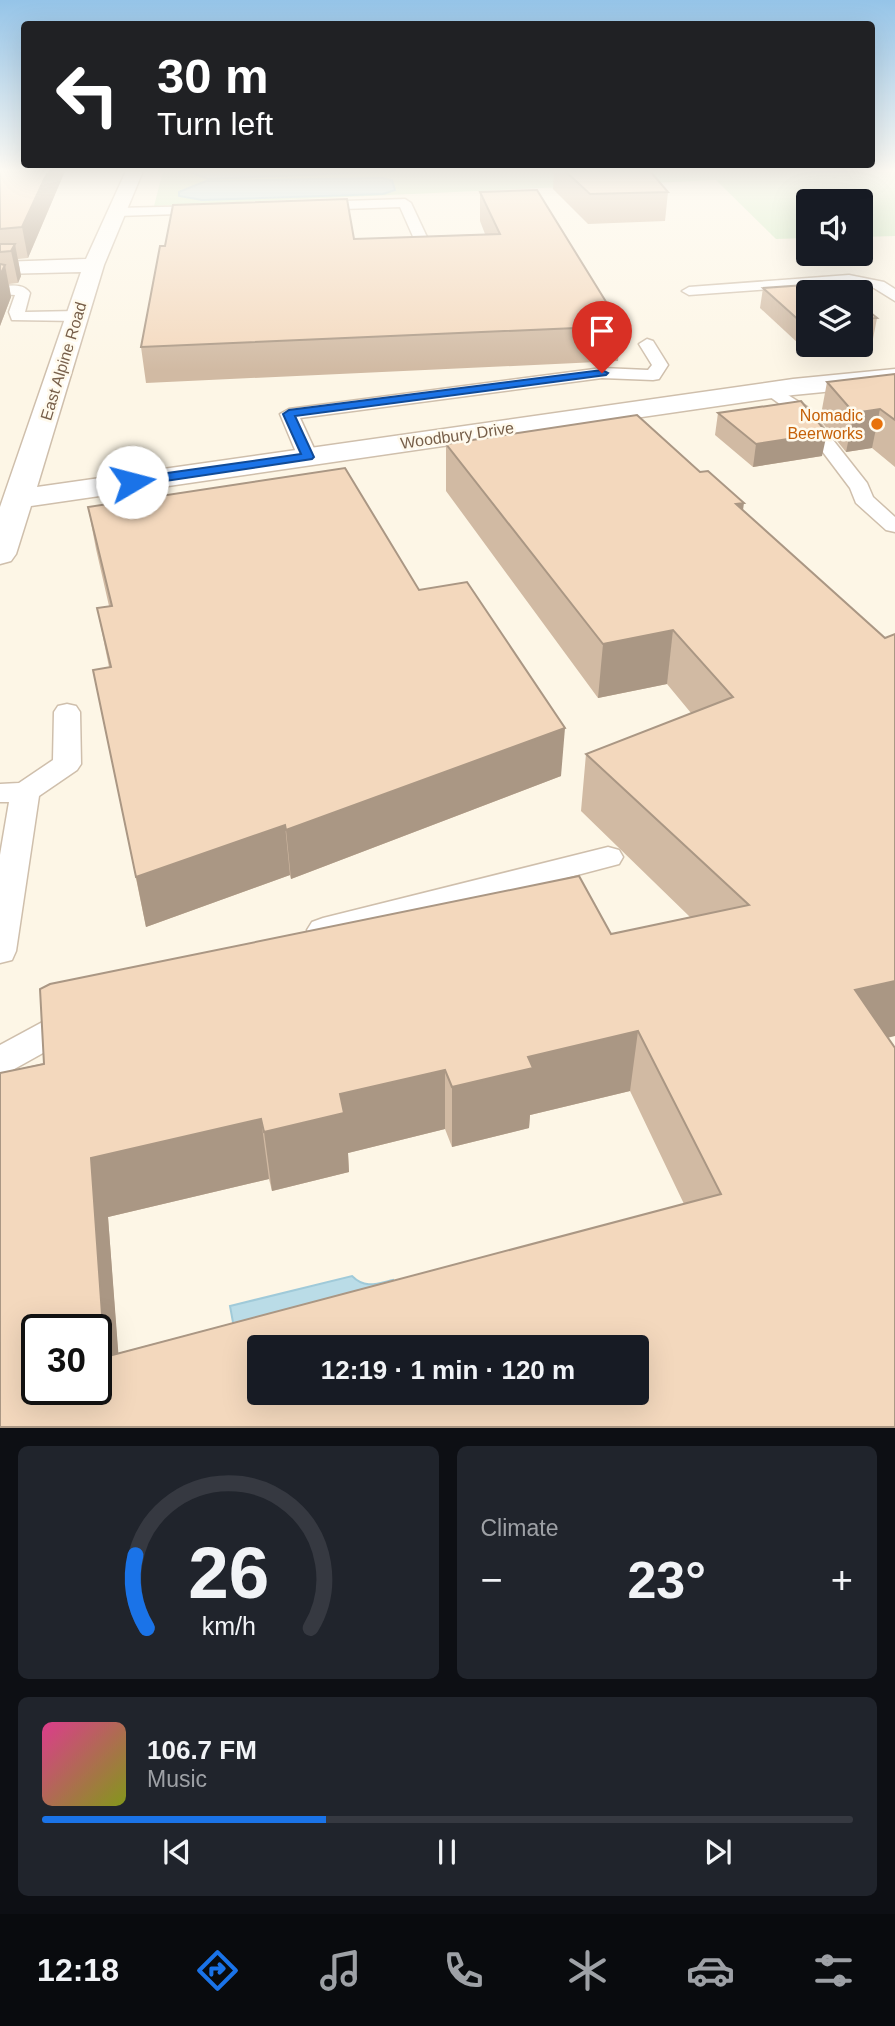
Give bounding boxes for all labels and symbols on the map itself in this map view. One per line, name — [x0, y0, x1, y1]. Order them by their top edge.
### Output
street label: East Alpine Road — [37, 300, 90, 422]
pin — [572, 301, 632, 373]
place label: Nomadic Beerworks — [787, 407, 863, 442]
marker: Nomadic Beerworks — [869, 416, 885, 432]
street label: Woodbury Drive — [399, 419, 515, 452]
position arrow — [95, 445, 169, 519]
speed limit sign: 30 — [21, 1314, 112, 1405]

